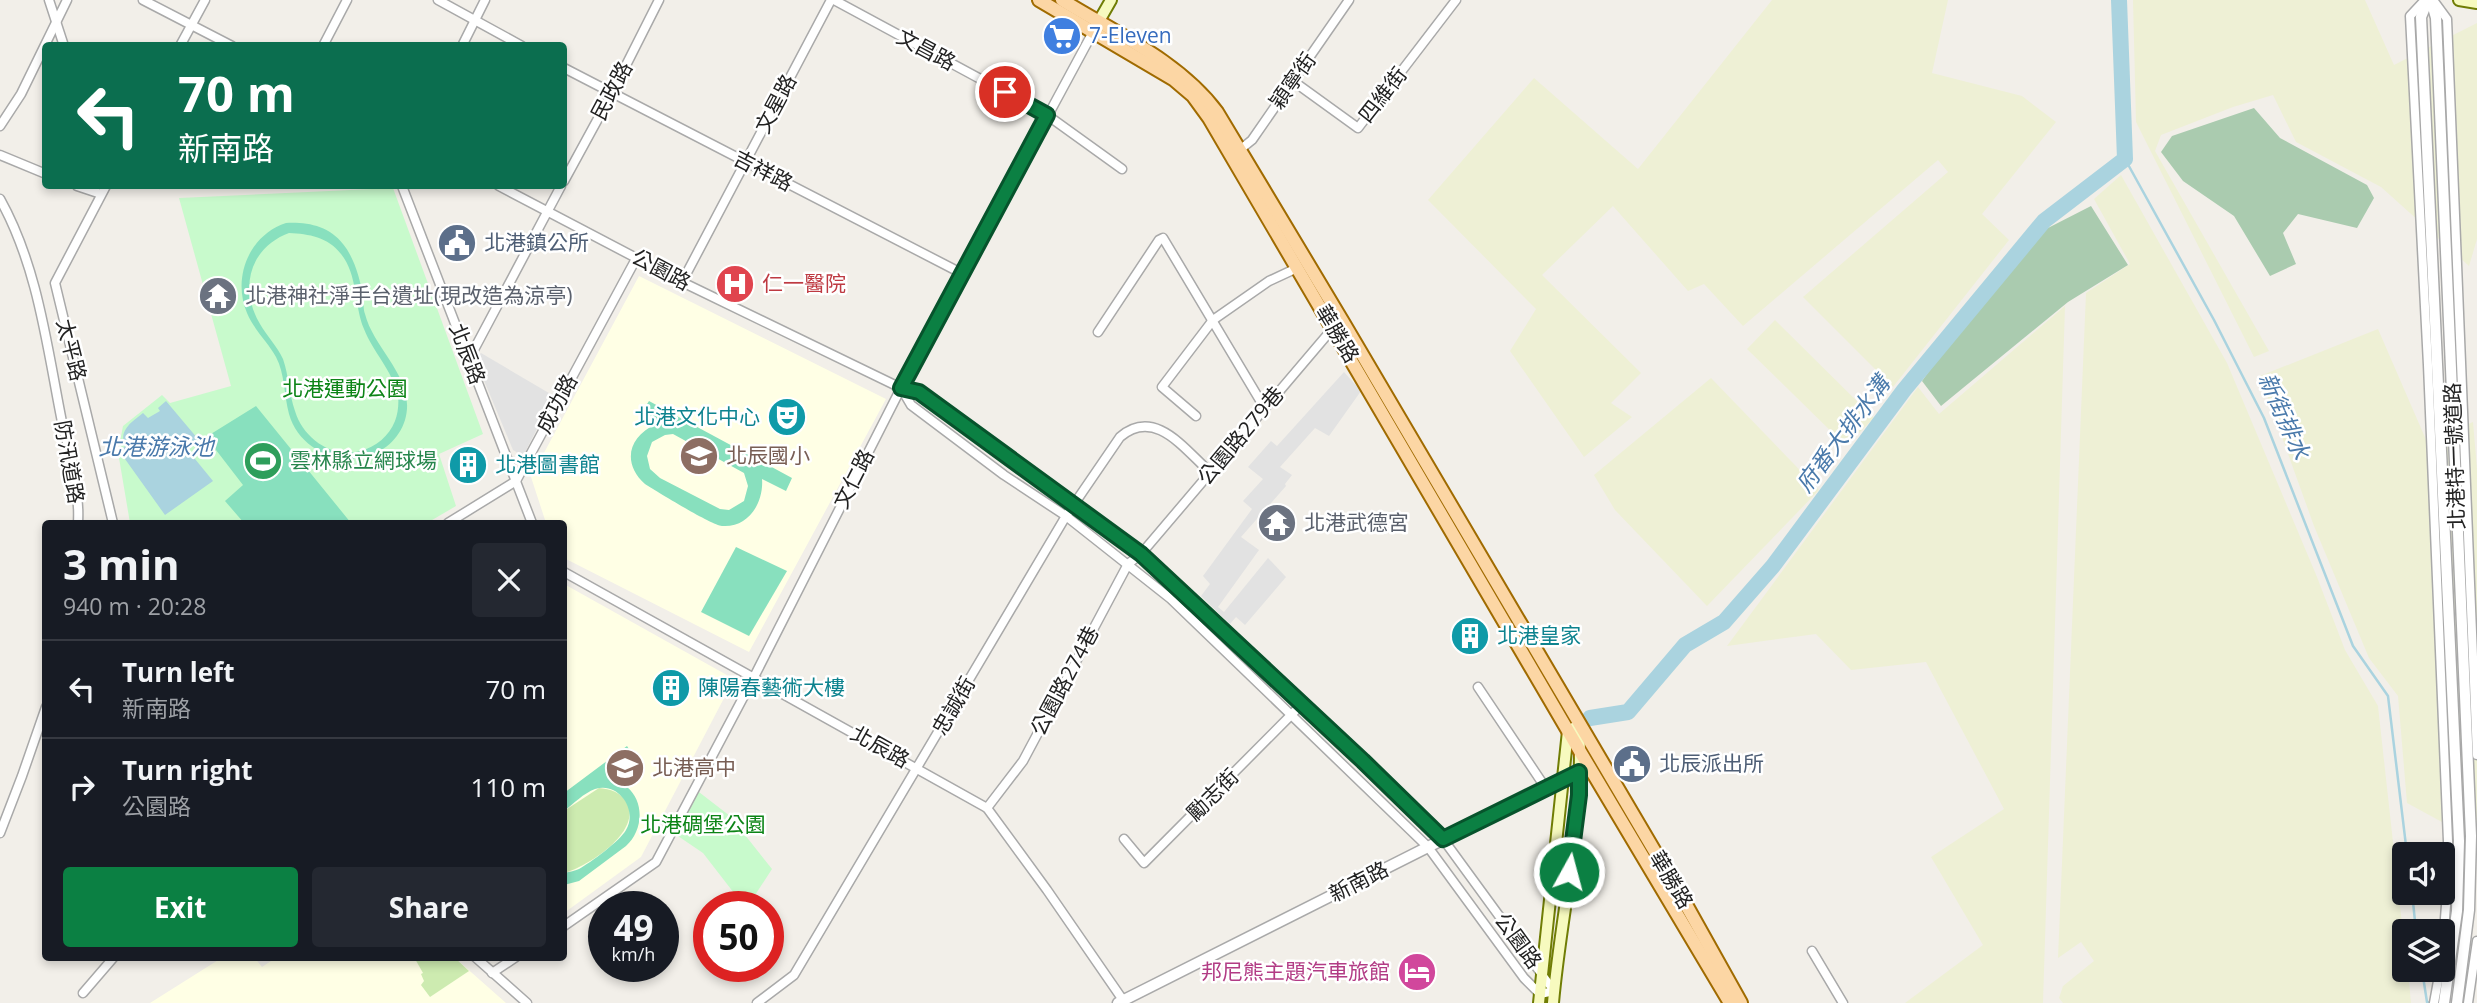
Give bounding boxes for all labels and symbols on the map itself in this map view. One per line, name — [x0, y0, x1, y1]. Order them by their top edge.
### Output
supermarket icon: 7-Eleven — [1041, 15, 1083, 57]
place label: 7-Eleven — [1089, 21, 1172, 49]
street label: 文昌路 — [892, 22, 961, 76]
street label: 穎寧街 — [1263, 47, 1322, 114]
street label: 民政路 — [584, 56, 638, 125]
street label: 四維街 — [1352, 61, 1413, 128]
pin — [975, 62, 1035, 122]
street label: 文星路 — [748, 69, 802, 138]
street label: 吉祥路 — [729, 143, 798, 197]
public building icon: 北港鎮公所 — [436, 222, 478, 264]
place label: 北港鎮公所 — [484, 228, 589, 256]
street label: 公園路 — [627, 242, 696, 296]
hospital icon: 仁一醫院 — [714, 263, 756, 305]
place label: 仁一醫院 — [762, 269, 846, 297]
temple icon: 北港神社淨手台遺址(現改造為涼亭) — [197, 275, 239, 317]
place label: 北港神社淨手台遺址(現改造為涼亭) — [245, 281, 572, 309]
street label: 華勝路 — [1310, 299, 1366, 368]
street label: 太平路 — [51, 316, 93, 384]
street label: 北辰路 — [444, 319, 492, 388]
water label: 府番大排水溝 — [1788, 366, 1898, 498]
water label: 新街排水 — [2252, 367, 2319, 465]
street label: 成功路 — [529, 369, 583, 438]
park label: 北港運動公園 — [282, 374, 408, 402]
street label: 公園路279巷 — [1191, 380, 1290, 490]
street label: 北港特一號道路 — [2437, 382, 2471, 530]
theatre icon: 北港文化中心 — [766, 396, 808, 438]
place label: 北港文化中心 — [634, 402, 760, 430]
street label: 防汛道路 — [49, 418, 91, 506]
water label: 北港游泳池 — [99, 430, 216, 462]
school or university icon: 北辰國小 — [678, 435, 720, 477]
sports icon: 雲林縣立網球場 — [242, 440, 284, 482]
place label: 北辰國小 — [726, 441, 810, 469]
building icon: 北港圖書館 — [447, 444, 489, 486]
street label: 文仁路 — [826, 444, 880, 513]
place label: 雲林縣立網球場 — [290, 446, 437, 474]
place label: 北港圖書館 — [495, 450, 600, 478]
temple icon: 北港武德宮 — [1256, 502, 1298, 544]
place label: 北港武德宮 — [1304, 508, 1409, 536]
building icon: 北港皇家 — [1449, 615, 1491, 657]
street label: 公園路274巷 — [1024, 621, 1105, 740]
place label: 北港皇家 — [1497, 621, 1581, 649]
building icon: 陳陽春藝術大樓 — [650, 667, 692, 709]
street label: 忠誠街 — [925, 671, 981, 740]
place label: 陳陽春藝術大樓 — [698, 673, 845, 701]
street label: 北辰路 — [846, 719, 915, 774]
public building icon: 北辰派出所 — [1611, 743, 1653, 785]
school or university icon: 北港高中 — [604, 747, 646, 789]
place label: 北辰派出所 — [1659, 749, 1764, 777]
place label: 北港高中 — [652, 753, 736, 781]
street label: 勵志街 — [1180, 762, 1244, 826]
park label: 北港碉堡公園 — [640, 810, 766, 838]
position arrow — [1532, 835, 1606, 909]
street label: 華勝路 — [1644, 845, 1700, 914]
street label: 新南路 — [1324, 854, 1393, 908]
speed limit sign: 50 — [693, 891, 784, 982]
street label: 公園路 — [1489, 907, 1549, 974]
hotel icon: 邦尼熊主題汽車旅館 — [1396, 951, 1438, 993]
place label: 邦尼熊主題汽車旅館 — [1201, 957, 1390, 985]

